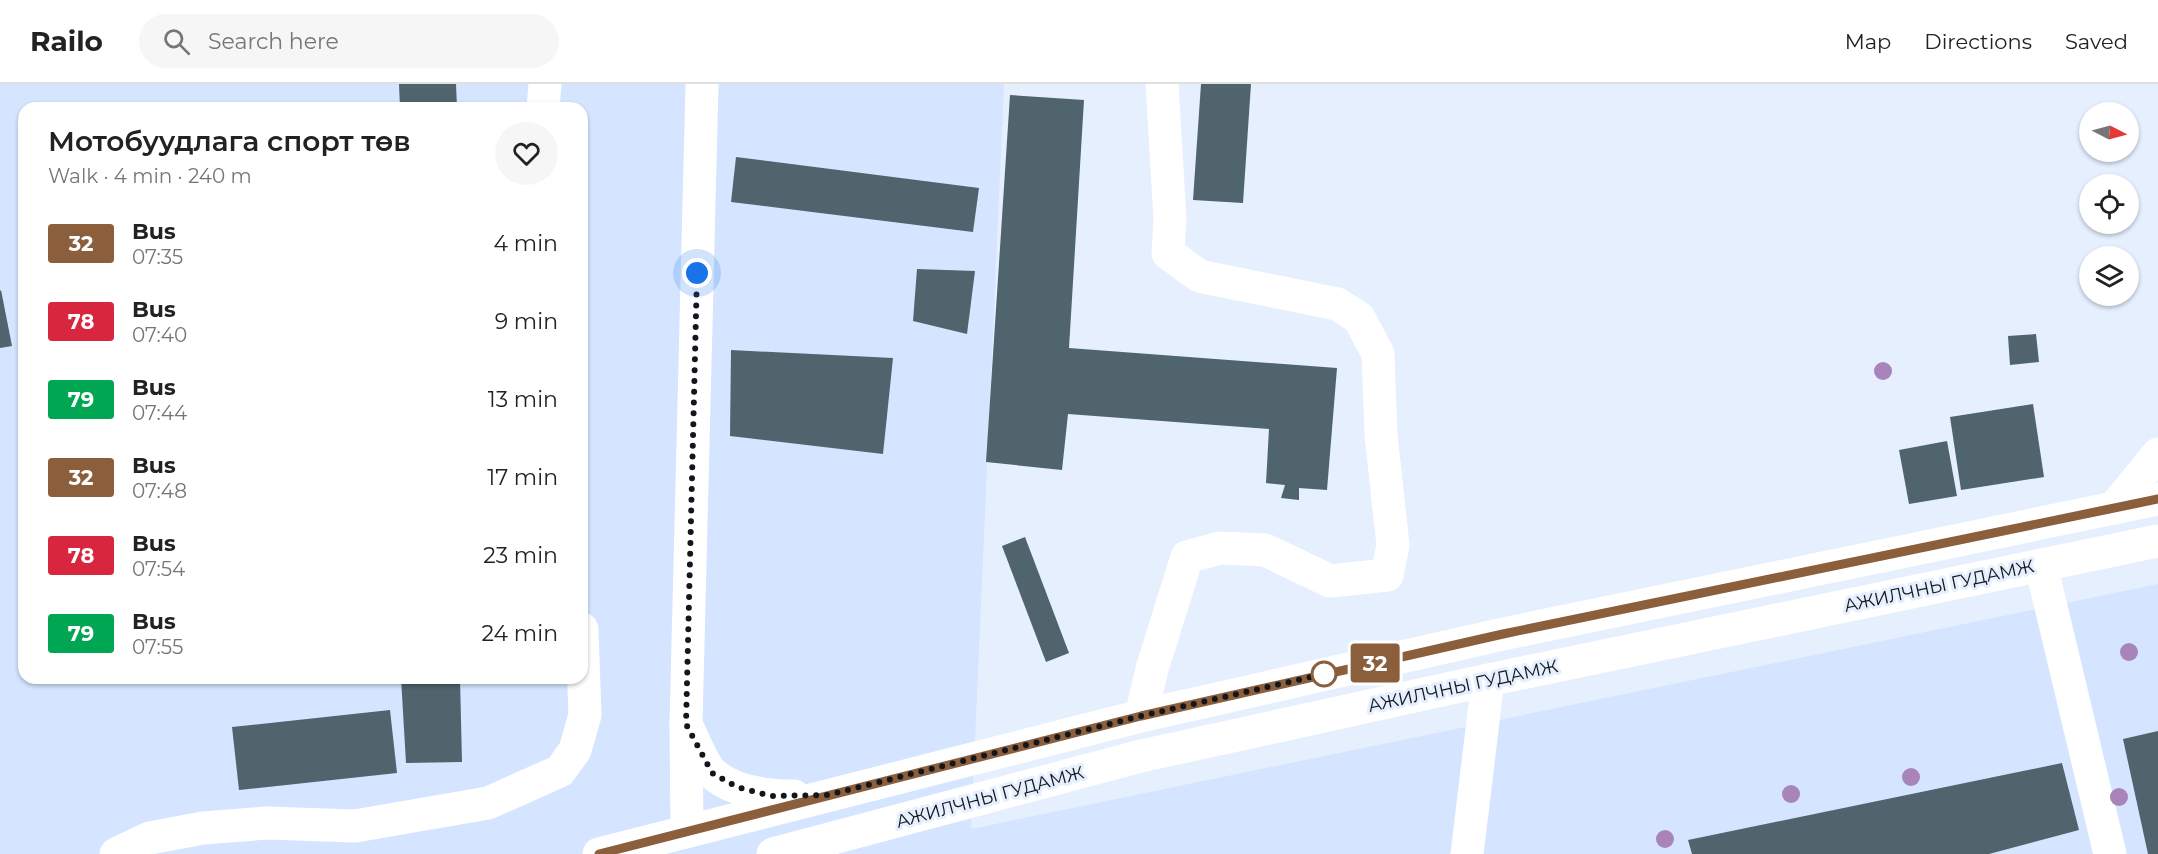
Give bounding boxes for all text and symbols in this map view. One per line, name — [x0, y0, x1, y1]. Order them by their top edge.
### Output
search box — [139, 14, 559, 68]
text: Railo — [30, 24, 103, 58]
icon: search — [160, 25, 193, 58]
text: Search here — [208, 28, 339, 55]
text: Map — [1845, 29, 1891, 54]
text: Directions — [1924, 29, 2032, 54]
text: Saved — [2065, 29, 2128, 54]
north arrow — [2079, 102, 2139, 162]
map controls — [2079, 102, 2139, 306]
button: heart — [495, 122, 558, 185]
text: Мотобуудлага спорт төв — [48, 124, 411, 158]
text: Walk · 4 min · 240 m — [48, 164, 252, 188]
button: locate — [2079, 174, 2139, 234]
text: Bus — [132, 218, 176, 245]
text: 4 min — [494, 230, 558, 257]
text: 32 — [69, 231, 93, 256]
text: 07:35 — [132, 245, 183, 269]
button: layers — [2079, 246, 2139, 306]
your location — [682, 258, 712, 288]
text: Bus — [132, 296, 176, 323]
text: 9 min — [495, 308, 558, 335]
text: 78 — [68, 309, 94, 334]
text: 07:40 — [132, 323, 187, 347]
text: Bus — [132, 374, 176, 401]
text: 13 min — [488, 386, 558, 413]
text: 79 — [68, 387, 94, 412]
text: 07:44 — [132, 401, 187, 425]
text: Bus — [132, 452, 176, 479]
text: 17 min — [487, 464, 558, 491]
text: 32 — [69, 465, 93, 490]
text: 07:48 — [132, 479, 187, 503]
text: Bus — [132, 530, 176, 557]
text: 23 min — [483, 542, 558, 569]
text: 78 — [68, 543, 94, 568]
street label: АЖИЛЧНЫ ГУДАМЖ — [1842, 555, 2036, 617]
text: 07:54 — [132, 557, 185, 581]
text: Bus — [132, 608, 176, 635]
text: 24 min — [482, 620, 558, 647]
text: 79 — [68, 621, 94, 646]
text: 07:55 — [132, 635, 183, 659]
line badge: 32 — [1348, 644, 1402, 682]
text: 32 — [1363, 651, 1387, 676]
street label: АЖИЛЧНЫ ГУДАМЖ — [1366, 655, 1560, 717]
unlabelled marker — [1311, 661, 1337, 687]
street label: АЖИЛЧНЫ ГУДАМЖ — [894, 761, 1086, 833]

